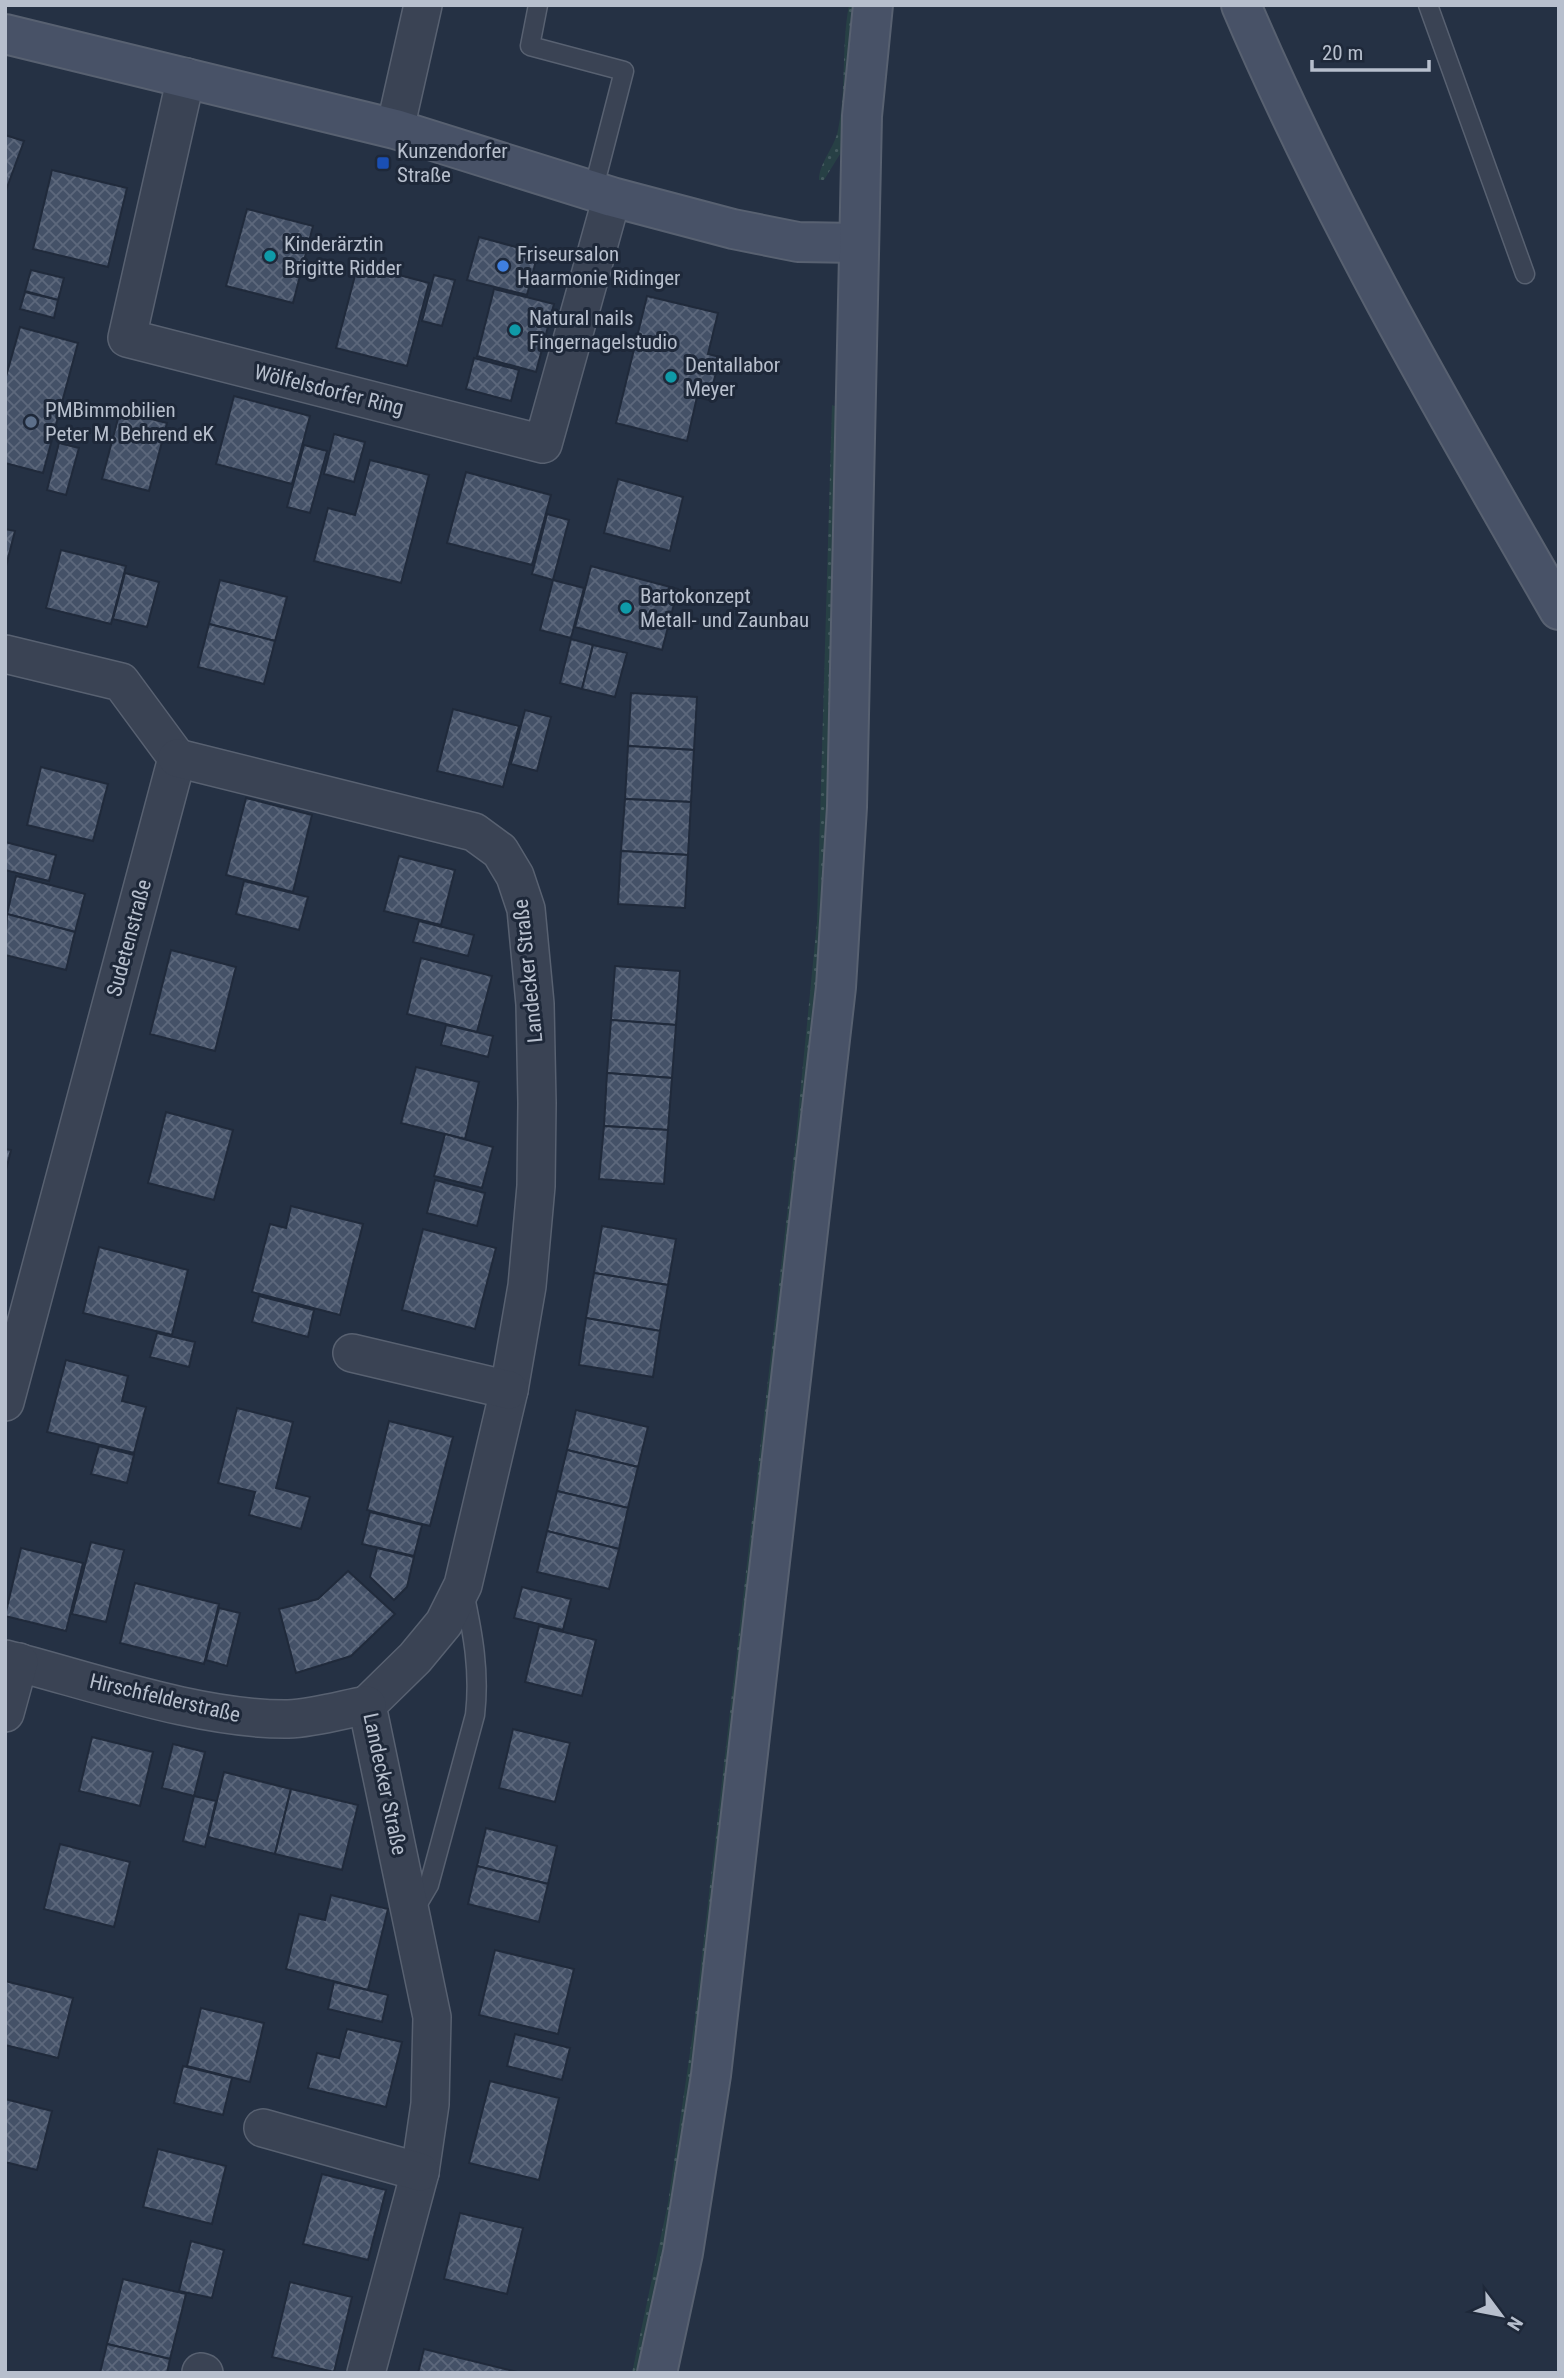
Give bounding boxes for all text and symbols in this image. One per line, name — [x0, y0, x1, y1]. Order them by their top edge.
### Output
scale bar — [1312, 28, 1429, 72]
text: 20 m — [1322, 41, 1363, 65]
place label: Kunzendorfer Straße — [397, 139, 508, 187]
marker: Kunzendorfer Straße — [375, 155, 391, 171]
place label: Kinderärztin Brigitte Ridder — [284, 232, 402, 280]
place label: Friseursalon Haarmonie Ridinger — [517, 242, 681, 290]
marker: Kinderärztin Brigitte Ridder — [262, 248, 278, 264]
marker: Friseursalon Haarmonie Ridinger — [495, 258, 511, 274]
place label: Natural nails Fingernagelstudio — [529, 306, 678, 354]
marker: Natural nails Fingernagelstudio — [507, 322, 523, 338]
place label: Dentallabor Meyer — [685, 353, 780, 401]
street label: Wölfelsdorfer Ring — [252, 360, 406, 420]
marker: Dentallabor Meyer — [663, 369, 679, 385]
place label: PMBimmobilien Peter M. Behrend eK — [45, 398, 215, 446]
marker: PMBimmobilien Peter M. Behrend eK — [23, 414, 39, 430]
place label: Bartokonzept Metall- und Zaunbau — [640, 584, 809, 632]
marker: Bartokonzept Metall- und Zaunbau — [618, 600, 634, 616]
street label: Sudetenstraße — [102, 877, 156, 999]
street label: Landecker Straße — [509, 898, 547, 1044]
street label: Hirschfelderstraße — [87, 1669, 243, 1727]
street label: Landecker Straße — [358, 1711, 412, 1857]
north arrow — [1466, 2280, 1536, 2350]
text: N — [1502, 2313, 1528, 2335]

